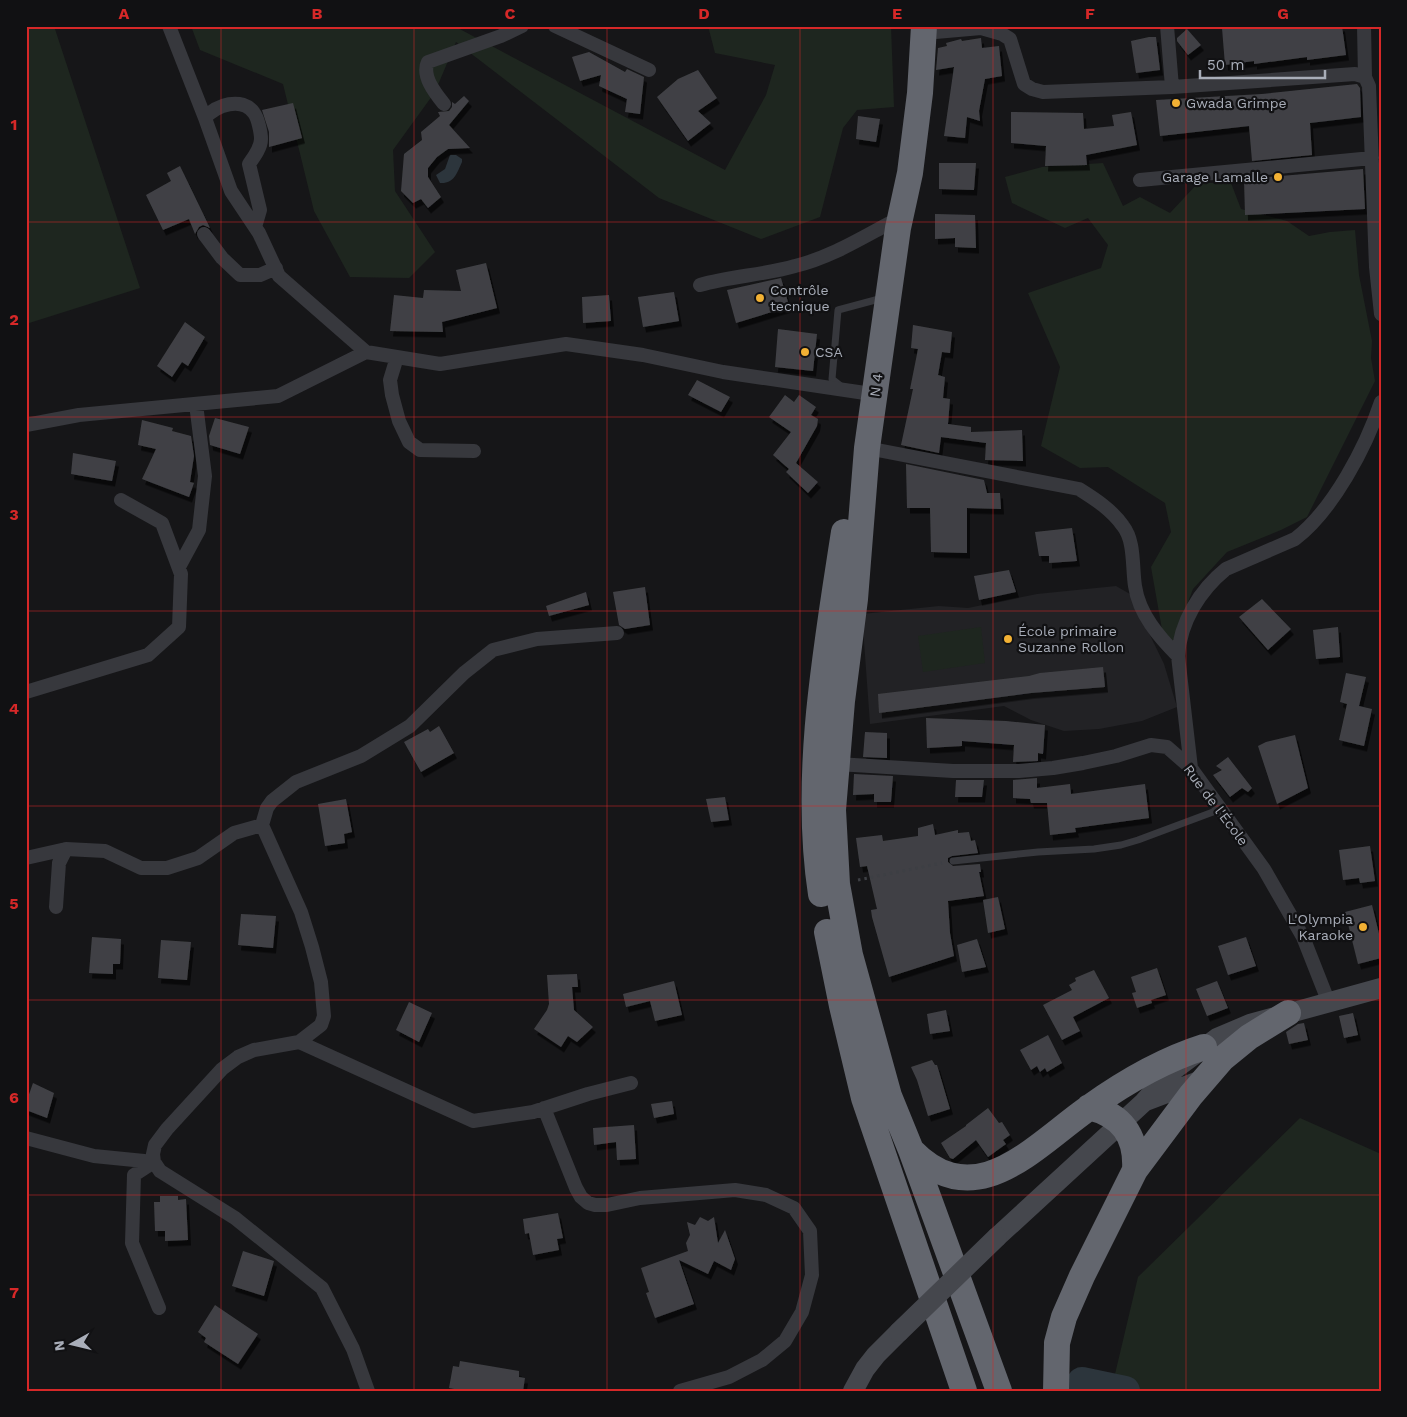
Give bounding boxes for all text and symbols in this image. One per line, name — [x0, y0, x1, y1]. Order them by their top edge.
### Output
text: A — [119, 4, 130, 23]
text: B — [312, 4, 323, 23]
text: C — [505, 4, 516, 23]
text: D — [698, 4, 710, 23]
text: E — [892, 4, 902, 23]
text: F — [1085, 4, 1095, 23]
text: G — [1277, 4, 1289, 23]
scale bar — [1200, 48, 1324, 80]
text: 50 m — [1207, 56, 1244, 74]
place label: Gwada Grimpe — [1186, 95, 1287, 111]
marker: Gwada Grimpe — [1170, 97, 1182, 109]
text: 1 — [11, 115, 17, 134]
place label: Garage Lamalle — [1162, 169, 1268, 185]
marker: Garage Lamalle — [1272, 171, 1284, 183]
place label: Contrôle tecnique — [770, 282, 830, 314]
marker: Contrôle tecnique — [754, 292, 766, 304]
text: 2 — [9, 310, 19, 329]
place label: CSA — [815, 344, 843, 360]
marker: CSA — [799, 346, 811, 358]
street label: N 4 — [866, 372, 886, 398]
text: 3 — [9, 505, 19, 524]
place label: École primaire Suzanne Rollon — [1018, 623, 1124, 655]
marker: École primaire Suzanne Rollon — [1002, 633, 1014, 645]
text: 4 — [9, 699, 19, 718]
street label: Rue de l'École — [1180, 762, 1252, 848]
text: 5 — [9, 894, 19, 913]
place label: L'Olympia Karaoke — [1288, 911, 1353, 943]
marker: L'Olympia Karaoke — [1357, 921, 1369, 933]
text: 6 — [9, 1088, 19, 1107]
text: 7 — [9, 1283, 19, 1302]
north arrow — [48, 1320, 98, 1370]
text: N — [50, 1340, 68, 1352]

